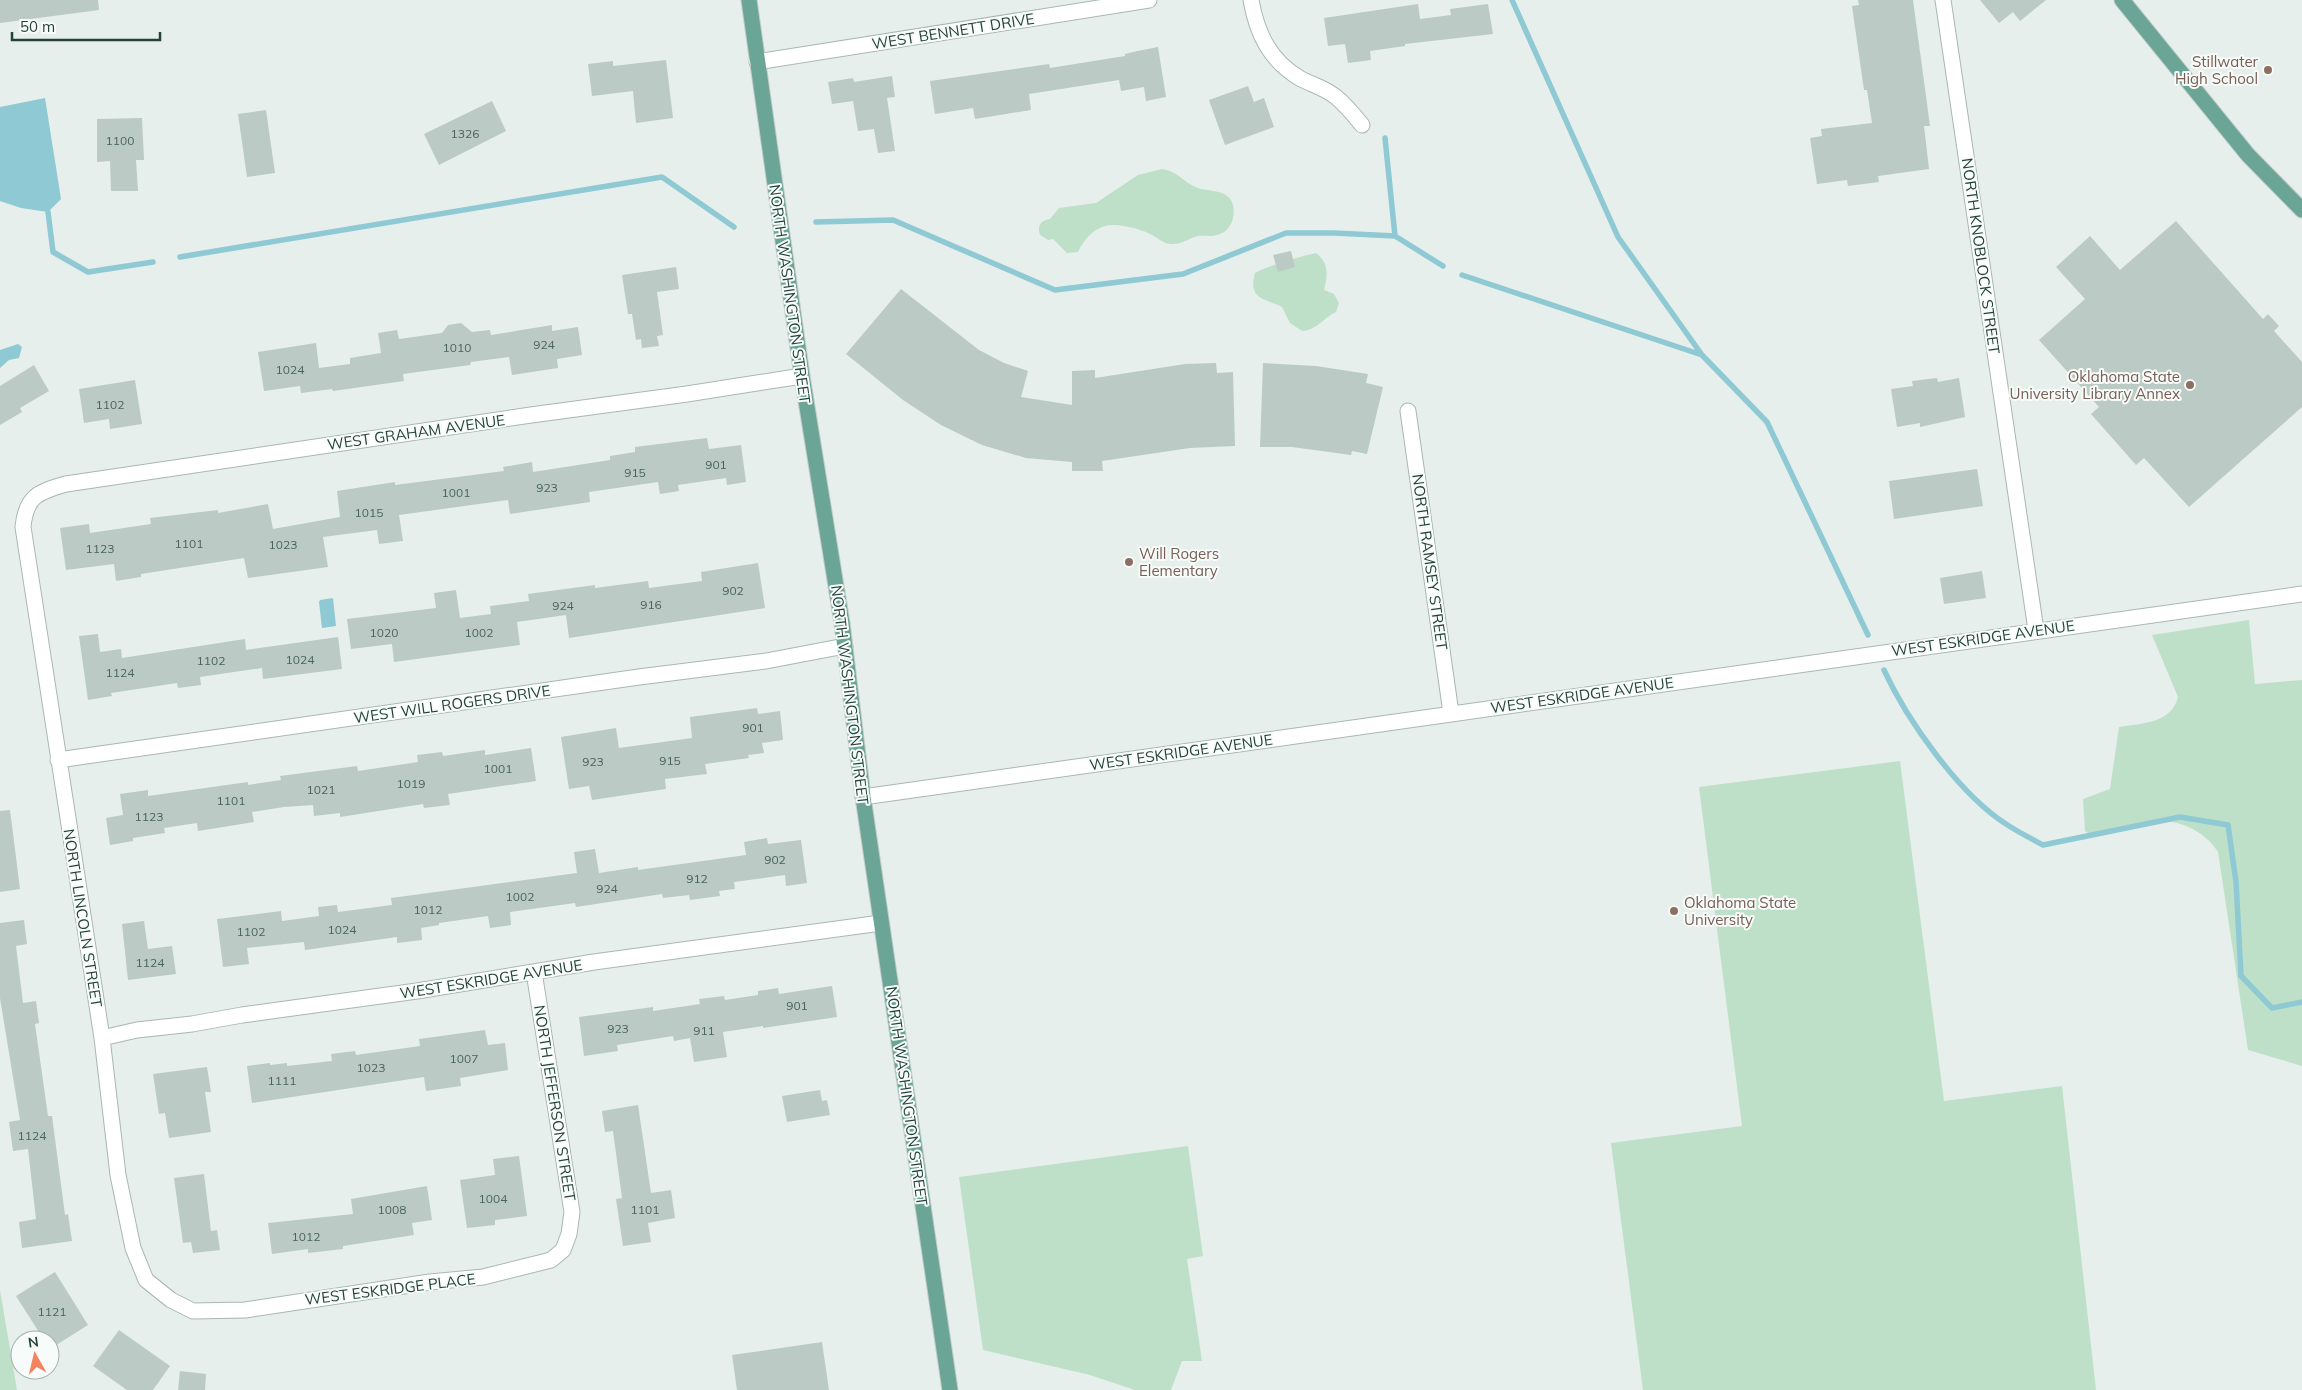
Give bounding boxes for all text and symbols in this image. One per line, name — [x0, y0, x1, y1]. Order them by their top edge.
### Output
street label: WEST BENNETT DRIVE — [870, 9, 1036, 53]
scale bar — [12, 10, 160, 42]
text: 50 m — [20, 17, 55, 36]
place label: Stillwater High School — [2175, 52, 2259, 88]
marker: Stillwater High School — [2262, 64, 2274, 76]
house number: 1326 — [451, 126, 479, 141]
house number: 1100 — [106, 133, 134, 148]
street label: NORTH KNOBLOCK STREET — [1958, 157, 2004, 355]
street label: NORTH WASHINGTON STREET — [765, 183, 815, 405]
house number: 924 — [533, 337, 555, 352]
house number: 1010 — [443, 340, 471, 355]
house number: 1024 — [276, 362, 304, 377]
place label: Oklahoma State University Library Annex — [2009, 367, 2180, 403]
marker: Oklahoma State University Library Annex — [2184, 379, 2196, 391]
house number: 1102 — [96, 397, 124, 412]
street label: WEST GRAHAM AVENUE — [326, 410, 506, 454]
house number: 901 — [705, 457, 727, 472]
house number: 915 — [624, 465, 646, 480]
street label: NORTH RAMSEY STREET — [1408, 473, 1452, 651]
house number: 923 — [536, 480, 558, 495]
house number: 1001 — [442, 485, 470, 500]
house number: 1015 — [355, 505, 383, 520]
house number: 1101 — [175, 536, 203, 551]
house number: 1023 — [269, 537, 297, 552]
house number: 1123 — [86, 541, 114, 556]
place label: Will Rogers Elementary — [1139, 544, 1219, 580]
marker: Will Rogers Elementary — [1123, 556, 1135, 568]
house number: 902 — [722, 583, 744, 598]
street label: NORTH WASHINGTON STREET — [827, 584, 873, 806]
house number: 916 — [640, 597, 662, 612]
house number: 924 — [552, 598, 574, 613]
street label: WEST ESKRIDGE AVENUE — [1890, 616, 2076, 660]
house number: 1020 — [370, 625, 398, 640]
house number: 1002 — [465, 625, 493, 640]
house number: 1024 — [286, 652, 314, 667]
house number: 1102 — [197, 653, 225, 668]
house number: 1124 — [106, 665, 134, 680]
street label: WEST ESKRIDGE AVENUE — [1489, 673, 1675, 717]
street label: WEST WILL ROGERS DRIVE — [352, 681, 552, 727]
house number: 901 — [742, 720, 764, 735]
street label: WEST ESKRIDGE AVENUE — [1088, 730, 1274, 774]
house number: 915 — [659, 753, 681, 768]
house number: 923 — [582, 754, 604, 769]
house number: 1001 — [484, 761, 512, 776]
house number: 1019 — [397, 776, 425, 791]
house number: 1021 — [307, 782, 335, 797]
house number: 1101 — [217, 793, 245, 808]
house number: 1123 — [135, 809, 163, 824]
street label: NORTH LINCOLN STREET — [59, 827, 107, 1009]
house number: 902 — [764, 852, 786, 867]
house number: 912 — [686, 871, 708, 886]
house number: 924 — [596, 881, 618, 896]
house number: 1002 — [506, 889, 534, 904]
place label: Oklahoma State University — [1684, 893, 1796, 929]
house number: 1012 — [414, 902, 442, 917]
marker: Oklahoma State University — [1668, 905, 1680, 917]
house number: 1024 — [328, 922, 356, 937]
house number: 1102 — [237, 924, 265, 939]
house number: 1124 — [136, 955, 164, 970]
street label: WEST ESKRIDGE AVENUE — [398, 955, 584, 1003]
street label: NORTH WASHINGTON STREET — [882, 985, 932, 1207]
house number: 901 — [786, 998, 808, 1013]
street label: NORTH JEFFERSON STREET — [530, 1004, 580, 1202]
house number: 923 — [607, 1021, 629, 1036]
house number: 911 — [693, 1023, 715, 1038]
house number: 1007 — [450, 1051, 478, 1066]
house number: 1023 — [357, 1060, 385, 1075]
house number: 1111 — [268, 1073, 296, 1088]
house number: 1124 — [18, 1128, 46, 1143]
house number: 1004 — [479, 1191, 507, 1206]
house number: 1008 — [378, 1202, 406, 1217]
house number: 1101 — [631, 1202, 659, 1217]
house number: 1012 — [292, 1229, 320, 1244]
street label: WEST ESKRIDGE PLACE — [304, 1269, 477, 1309]
house number: 1121 — [38, 1304, 66, 1319]
north arrow — [10, 1330, 60, 1380]
text: N — [27, 1332, 40, 1352]

